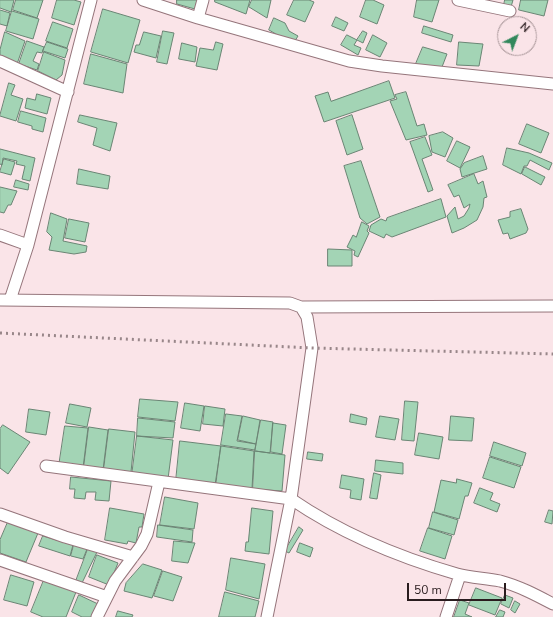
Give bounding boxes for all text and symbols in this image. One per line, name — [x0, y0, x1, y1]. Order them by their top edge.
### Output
north arrow — [497, 16, 537, 56]
text: N — [517, 19, 533, 36]
scale bar — [409, 575, 508, 601]
text: 50 m — [414, 582, 442, 598]

